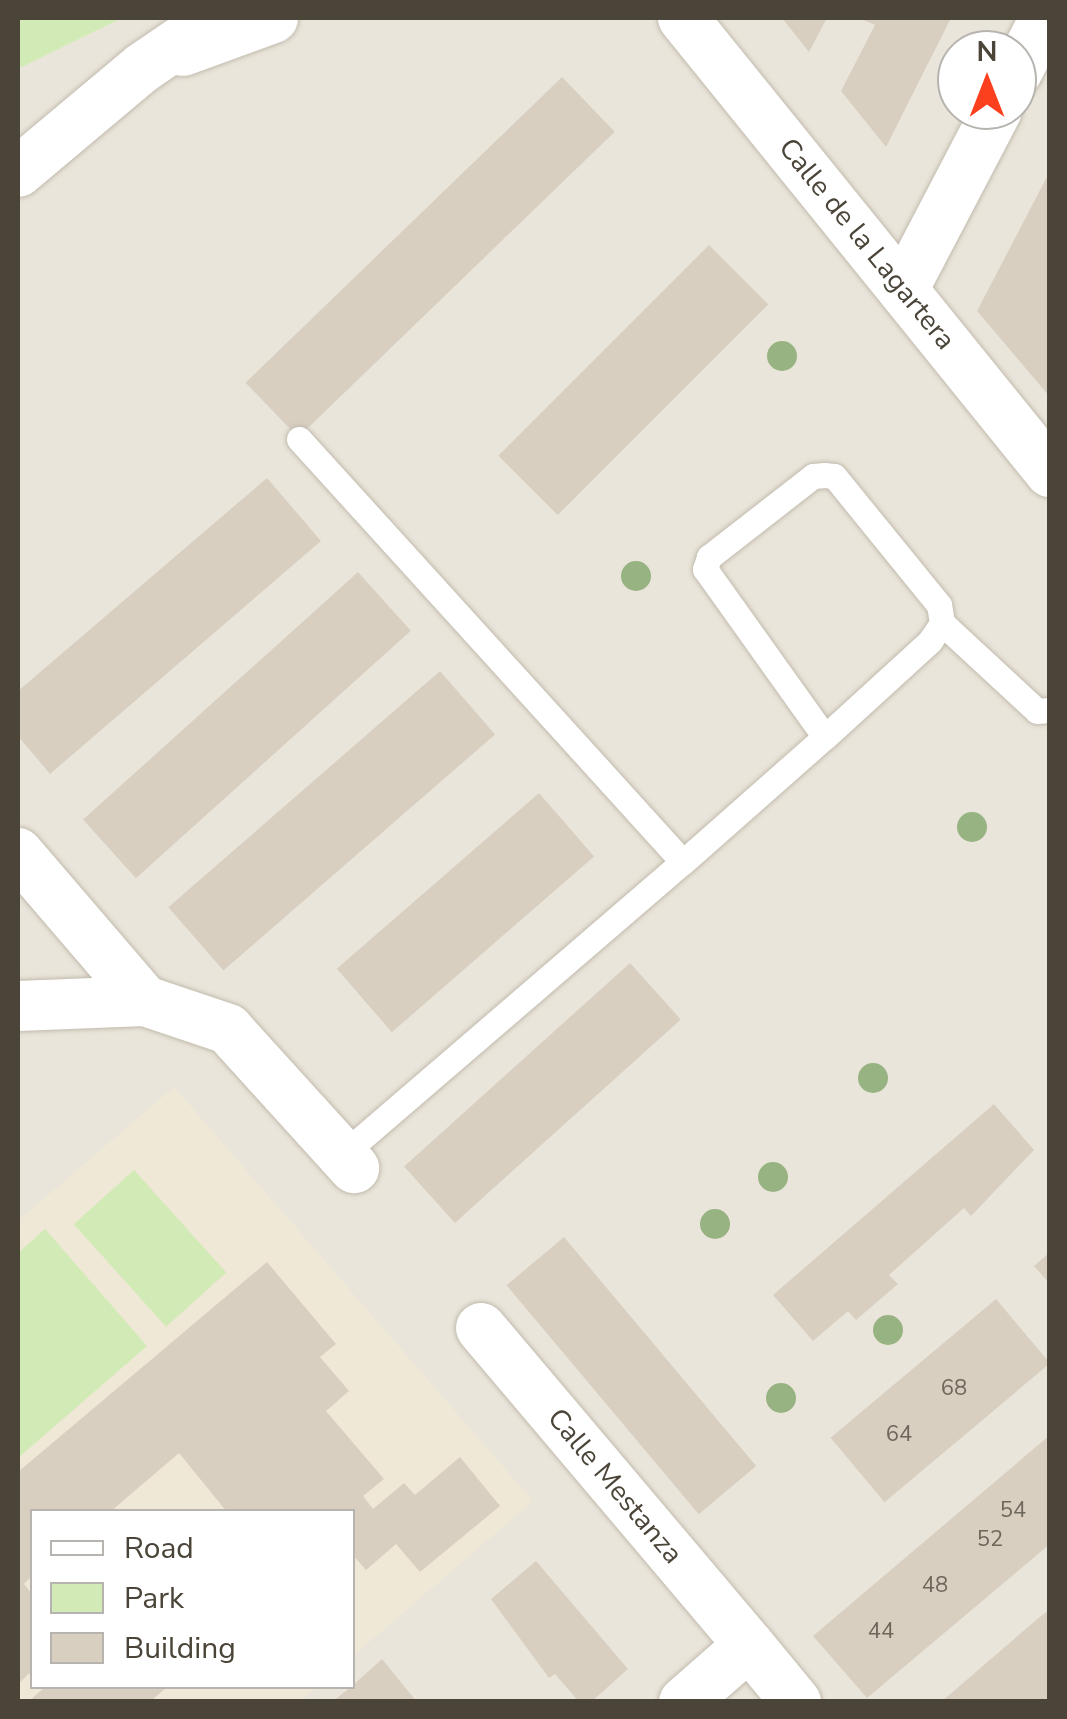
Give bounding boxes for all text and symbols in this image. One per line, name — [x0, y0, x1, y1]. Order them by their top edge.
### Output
north arrow — [937, 30, 1037, 130]
text: N — [977, 33, 997, 71]
street label: Calle de la Lagartera — [772, 132, 962, 356]
house number: 68 — [941, 1376, 967, 1402]
street label: Calle Mestanza — [540, 1402, 690, 1570]
house number: 64 — [886, 1422, 912, 1448]
house number: 54 — [1000, 1498, 1026, 1524]
legend — [30, 1509, 355, 1689]
house number: 52 — [977, 1527, 1003, 1553]
text: Road — [124, 1528, 194, 1569]
house number: 48 — [922, 1573, 948, 1599]
text: Park — [124, 1578, 184, 1619]
house number: 44 — [868, 1619, 894, 1645]
text: Building — [124, 1628, 236, 1669]

